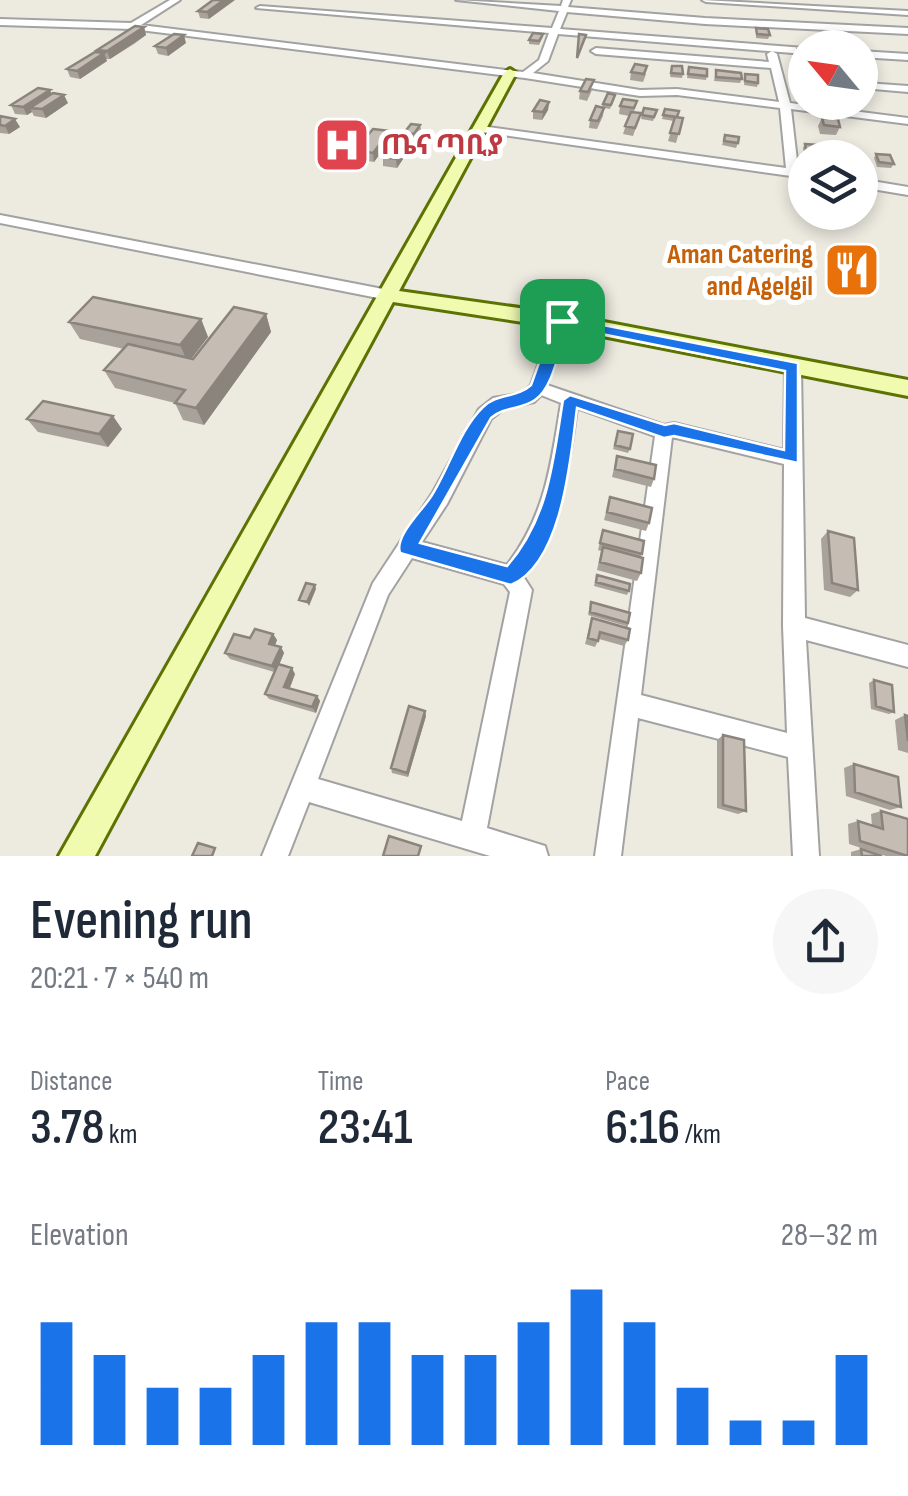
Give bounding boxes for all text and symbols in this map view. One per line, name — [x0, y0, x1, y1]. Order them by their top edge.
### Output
north arrow — [788, 30, 878, 120]
map controls — [788, 30, 878, 230]
hospital icon: ጤና ጣቢያ — [312, 115, 372, 175]
place label: ጤና ጣቢያ — [381, 129, 503, 162]
button: layers — [788, 140, 878, 230]
place label: Aman Catering and Agelgil — [666, 238, 813, 303]
restaurant icon: Aman Catering and Agelgil — [822, 240, 882, 300]
pin — [520, 279, 605, 364]
icon: arrive — [535, 294, 590, 349]
text: Evening run — [30, 888, 253, 955]
button: share — [773, 889, 878, 994]
text: 20:21 · 7 × 540 m — [30, 959, 209, 998]
text: Distance — [30, 1065, 113, 1098]
text: Time — [318, 1065, 363, 1098]
text: Pace — [605, 1065, 650, 1098]
text: 3.78 — [30, 1098, 104, 1158]
text: 23:41 — [318, 1098, 412, 1158]
text: 6:16 — [605, 1098, 680, 1158]
text: km — [104, 1118, 137, 1151]
text: /km — [680, 1118, 721, 1151]
text: Elevation — [30, 1216, 129, 1255]
text: 28–32 m — [781, 1216, 878, 1255]

